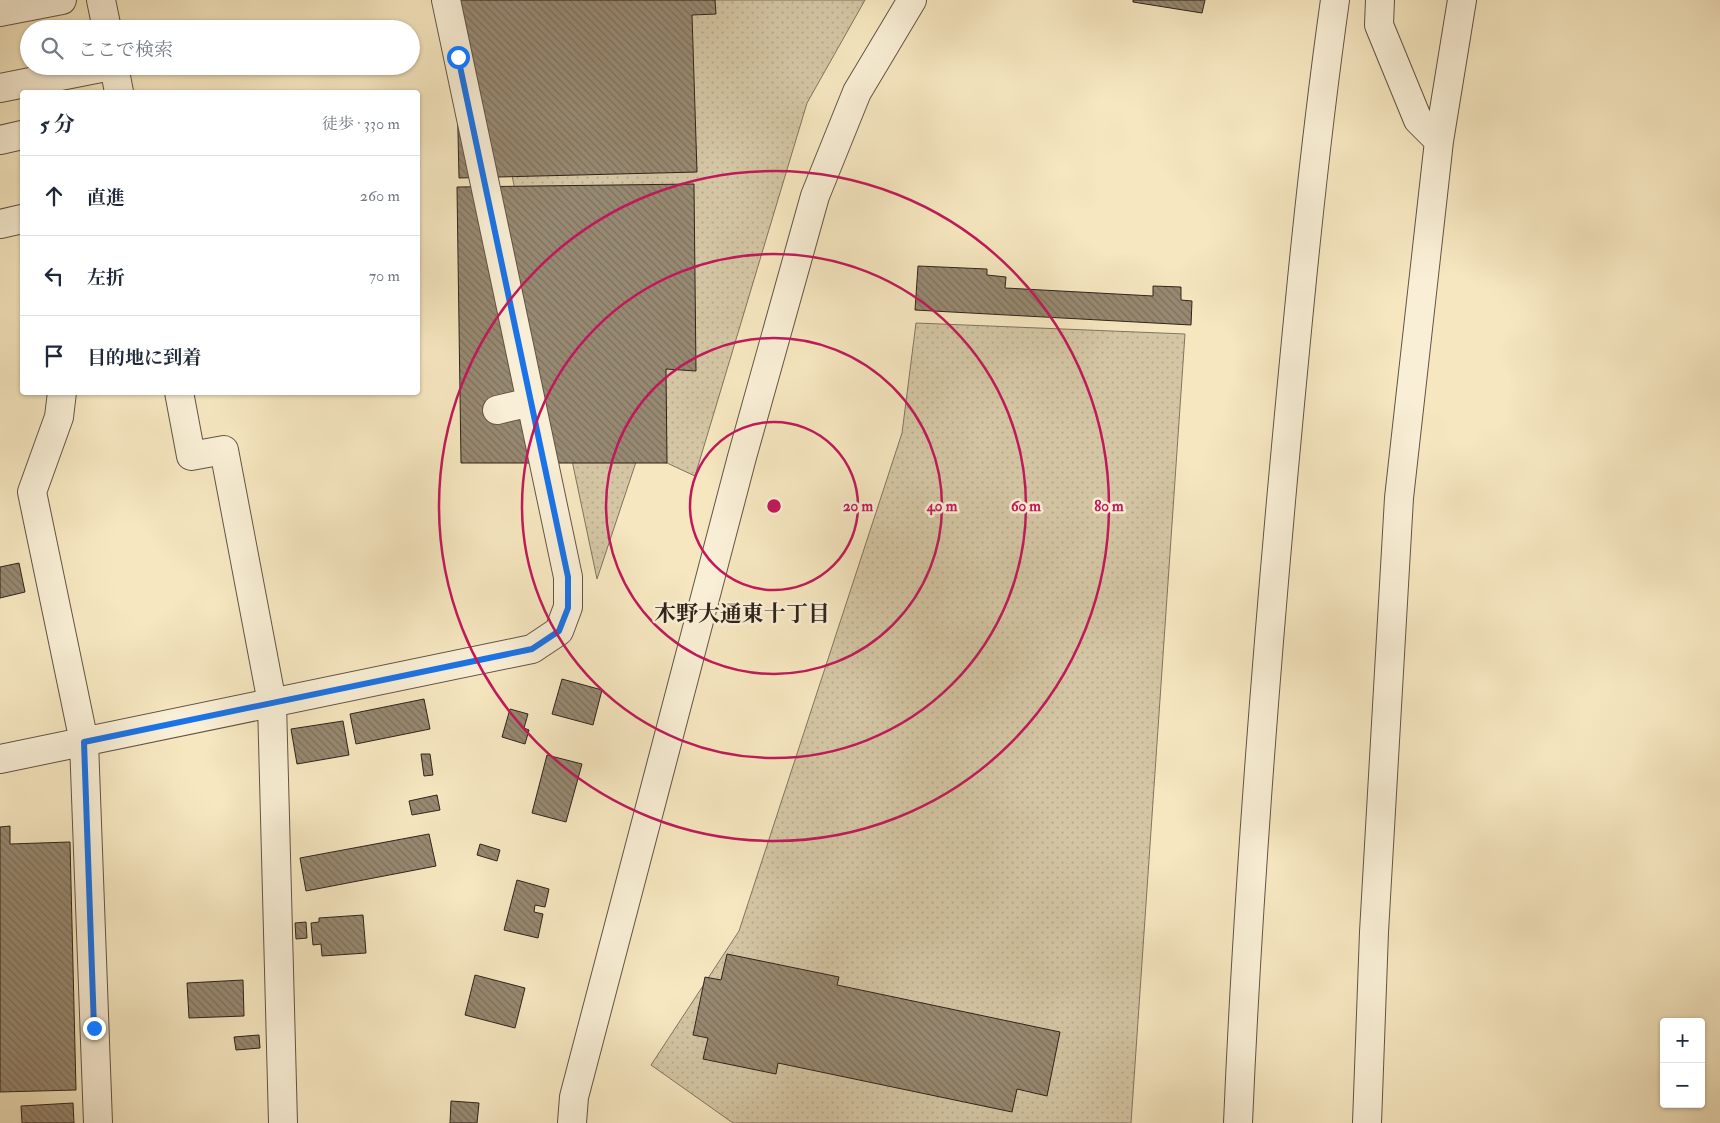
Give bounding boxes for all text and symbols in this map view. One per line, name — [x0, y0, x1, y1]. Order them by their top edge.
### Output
search box — [20, 20, 420, 75]
icon: search — [38, 34, 66, 62]
text: ここで検索 — [78, 38, 173, 62]
route start — [447, 46, 470, 69]
text: 5 分 — [40, 111, 75, 138]
text: 徒歩 · 330 m — [322, 114, 400, 134]
icon: ahead — [40, 182, 68, 210]
text: 直進 — [87, 186, 125, 210]
text: 260 m — [360, 186, 400, 206]
icon: left — [40, 262, 68, 290]
text: 左折 — [87, 266, 125, 290]
text: 70 m — [369, 266, 400, 286]
icon: arrive — [40, 342, 68, 370]
text: 目的地に到着 — [87, 346, 201, 370]
centre of rings — [765, 497, 783, 515]
text: 20 m — [843, 497, 873, 516]
text: 40 m — [926, 497, 958, 516]
text: 60 m — [1011, 497, 1041, 516]
text: 80 m — [1094, 497, 1124, 516]
district label: 木野大通東十丁目 — [654, 600, 830, 628]
route end — [83, 1017, 106, 1040]
map controls — [1660, 1018, 1705, 1108]
button: + — [1660, 1018, 1705, 1063]
button: − — [1660, 1063, 1705, 1108]

